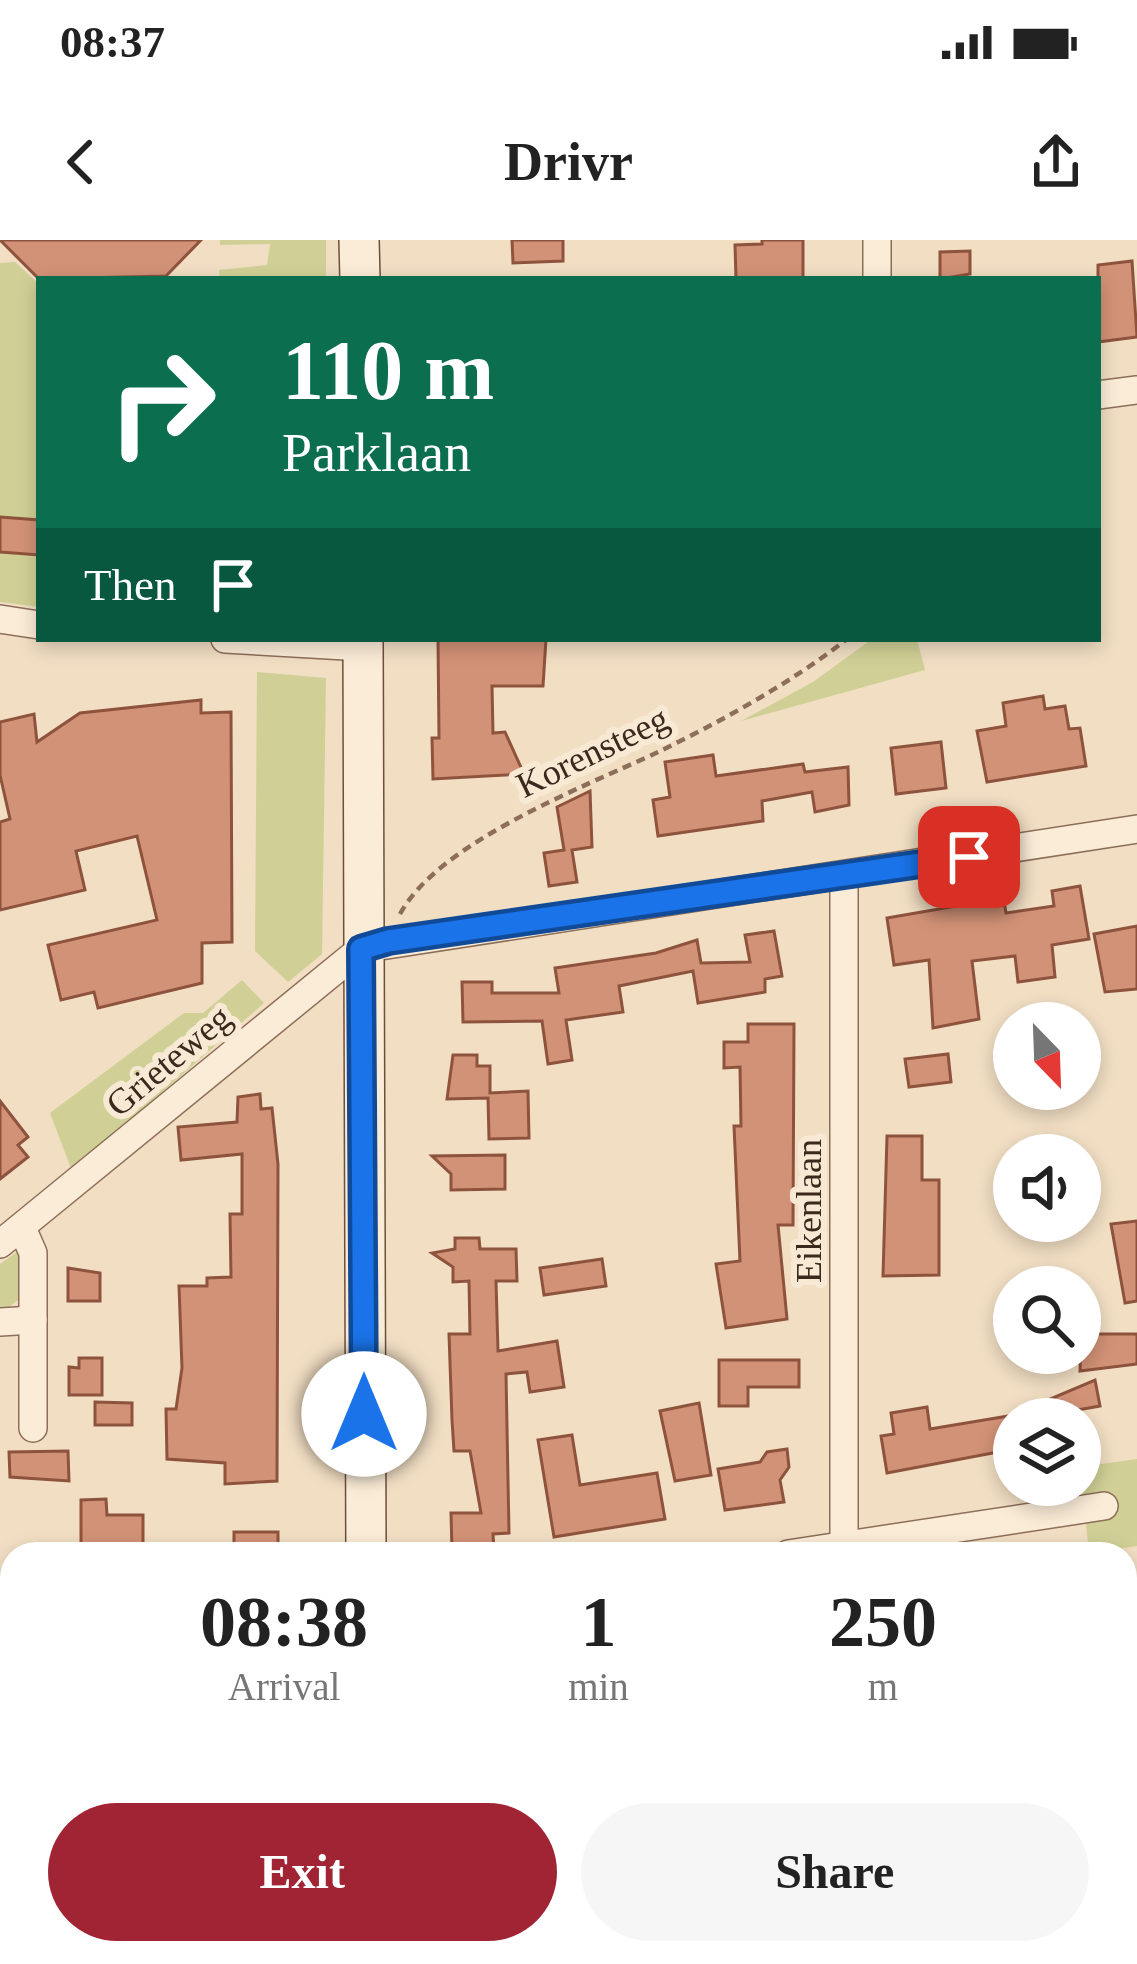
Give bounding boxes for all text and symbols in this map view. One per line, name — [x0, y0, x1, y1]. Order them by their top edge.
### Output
text: 08:37 — [60, 17, 165, 67]
icon: back — [48, 129, 114, 195]
icon: share — [1023, 129, 1089, 195]
text: Drivr — [504, 132, 633, 192]
icon: right — [84, 324, 240, 480]
text: 110 m — [282, 324, 494, 417]
text: Parklaan — [282, 423, 471, 483]
icon: arrive — [200, 552, 266, 618]
text: Then — [84, 560, 176, 610]
street label: Korensteeg — [510, 698, 675, 806]
pin — [918, 806, 1020, 908]
icon: arrive — [936, 824, 1002, 890]
street label: Grieteweg — [98, 997, 239, 1124]
north arrow — [993, 1002, 1101, 1110]
map controls — [993, 1002, 1101, 1506]
button: sound — [993, 1134, 1101, 1242]
street label: Eikenlaan — [789, 1139, 829, 1283]
button: search — [993, 1266, 1101, 1374]
position arrow — [301, 1351, 427, 1477]
button: layers — [993, 1398, 1101, 1506]
text: 08:38 — [200, 1582, 368, 1662]
text: 1 — [580, 1582, 616, 1662]
text: 250 — [829, 1582, 937, 1662]
text: Arrival — [228, 1665, 340, 1708]
text: min — [568, 1665, 629, 1708]
text: m — [868, 1665, 898, 1708]
button: Exit — [48, 1803, 557, 1941]
button: Share — [581, 1803, 1089, 1941]

